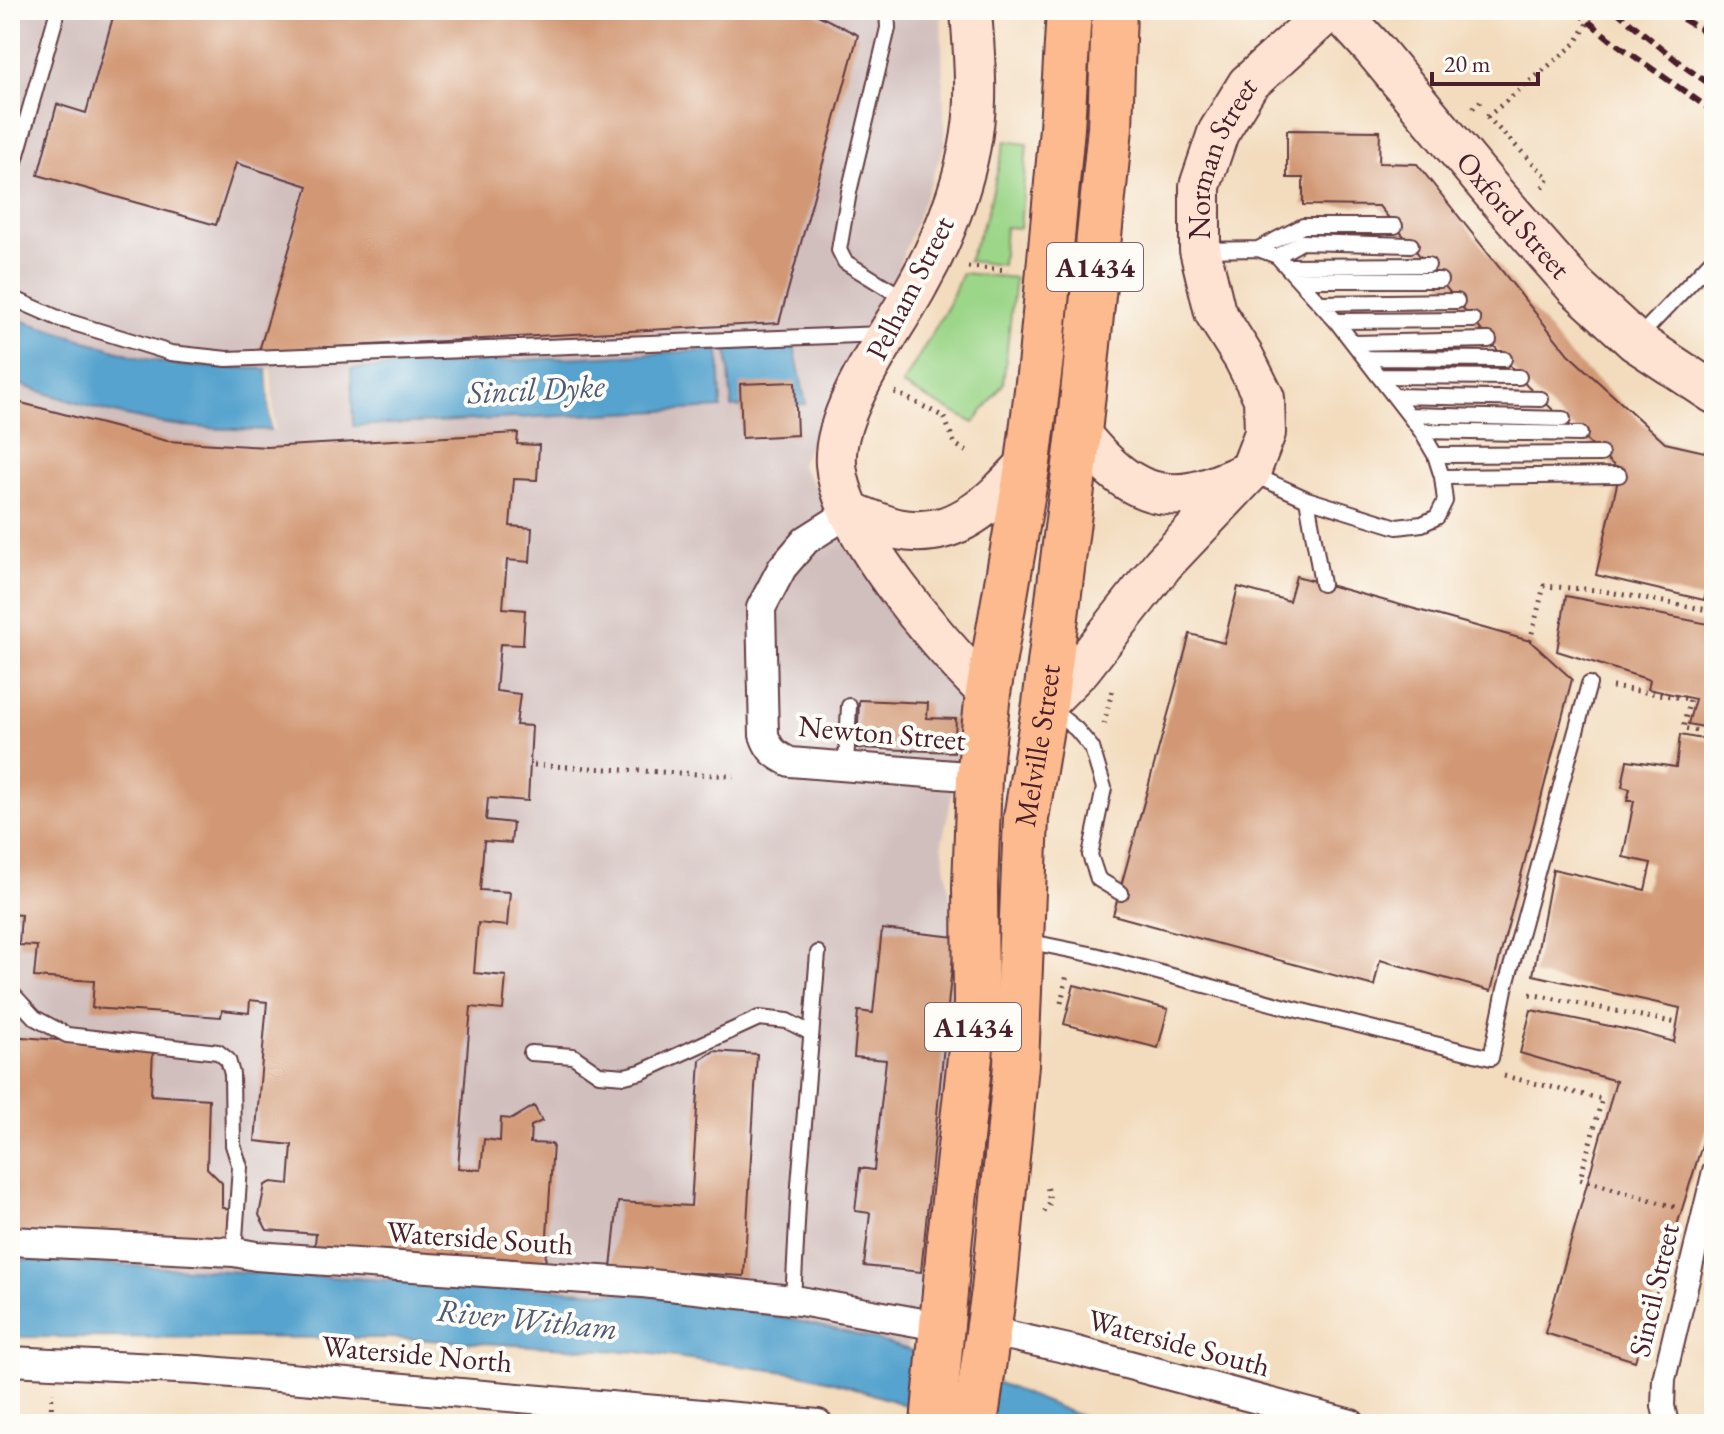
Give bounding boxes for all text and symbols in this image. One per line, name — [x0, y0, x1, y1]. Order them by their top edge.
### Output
scale bar — [1432, 36, 1538, 86]
text: 20 m — [1444, 48, 1491, 79]
street label: Norman Street — [1179, 66, 1265, 240]
street label: Oxford Street — [1448, 143, 1580, 287]
street label: Pelham Street — [857, 209, 963, 366]
road number: A1434 — [1047, 243, 1143, 291]
water label: Sincil Dyke — [465, 364, 607, 414]
street label: Melville Street — [1005, 661, 1069, 830]
street label: Newton Street — [797, 706, 968, 759]
road number: A1434 — [925, 1003, 1021, 1051]
street label: Waterside South — [385, 1212, 575, 1263]
street label: Sincil Street — [1619, 1219, 1688, 1360]
water label: River Witham — [435, 1289, 619, 1349]
street label: Waterside South — [1084, 1299, 1274, 1386]
street label: Waterside North — [320, 1326, 514, 1381]

